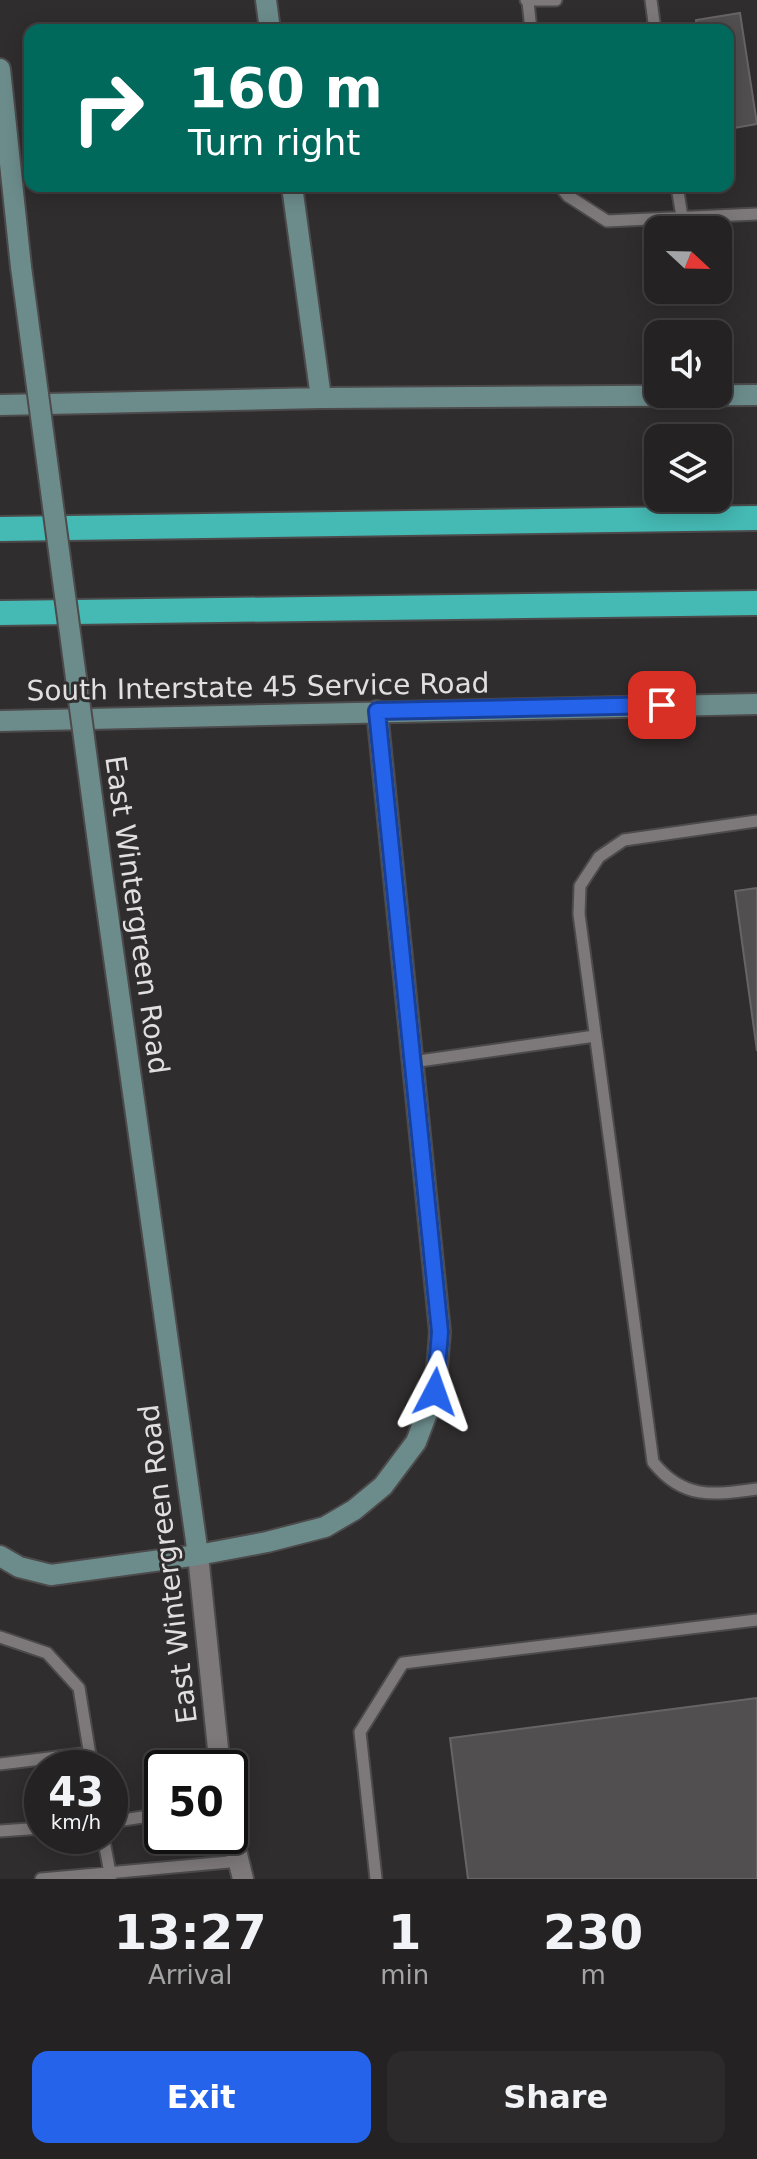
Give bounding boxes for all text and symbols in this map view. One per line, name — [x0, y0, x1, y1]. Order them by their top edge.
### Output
text: 160 m — [188, 55, 383, 120]
icon: right — [56, 56, 160, 160]
text: Turn right — [188, 122, 360, 163]
north arrow — [644, 216, 732, 304]
map controls — [644, 216, 732, 512]
button: sound — [644, 320, 732, 408]
button: layers — [644, 424, 732, 512]
street label: South Interstate 45 Service Road — [26, 666, 490, 708]
pin — [628, 671, 696, 739]
icon: arrive — [640, 683, 684, 727]
street label: East Wintergreen Road — [98, 754, 176, 1076]
position arrow — [393, 1350, 477, 1434]
street label: East Wintergreen Road — [132, 1403, 204, 1725]
speed limit sign: 50 — [144, 1750, 248, 1854]
text: 43 — [48, 1769, 104, 1815]
text: km/h — [51, 1810, 101, 1834]
text: 13:27 — [114, 1904, 267, 1960]
text: 1 — [388, 1904, 421, 1960]
text: 230 — [543, 1904, 643, 1960]
text: Arrival — [148, 1960, 232, 1990]
text: min — [380, 1960, 429, 1990]
text: m — [580, 1960, 606, 1990]
button: Exit — [32, 2051, 371, 2143]
button: Share — [387, 2051, 725, 2143]

